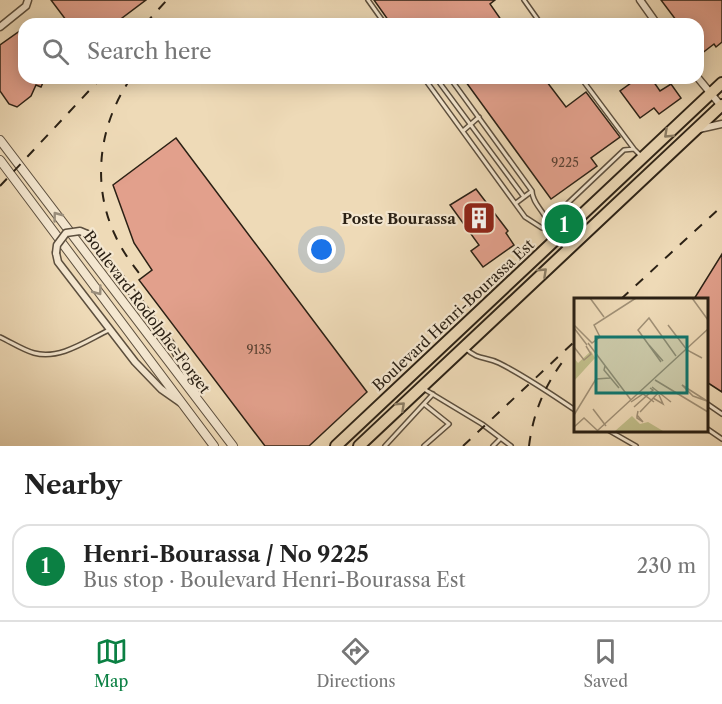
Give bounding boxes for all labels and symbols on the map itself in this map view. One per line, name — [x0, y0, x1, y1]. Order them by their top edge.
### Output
one-way arrow — [664, 127, 674, 138]
house number: 9225 — [551, 155, 579, 170]
building icon: Poste Bourassa — [461, 200, 497, 236]
pin: 1 — [544, 202, 584, 246]
place label: Poste Bourassa — [342, 209, 456, 228]
one-way arrow — [53, 212, 64, 223]
street label: Boulevard Rodolphe-Forget — [80, 227, 215, 398]
your location — [307, 235, 336, 264]
street label: Boulevard Henri-Bourassa Est — [368, 235, 538, 395]
one-way arrow — [536, 268, 547, 279]
one-way arrow — [91, 284, 102, 295]
inset map — [574, 298, 707, 431]
house number: 9135 — [246, 342, 272, 357]
one-way arrow — [395, 402, 405, 413]

